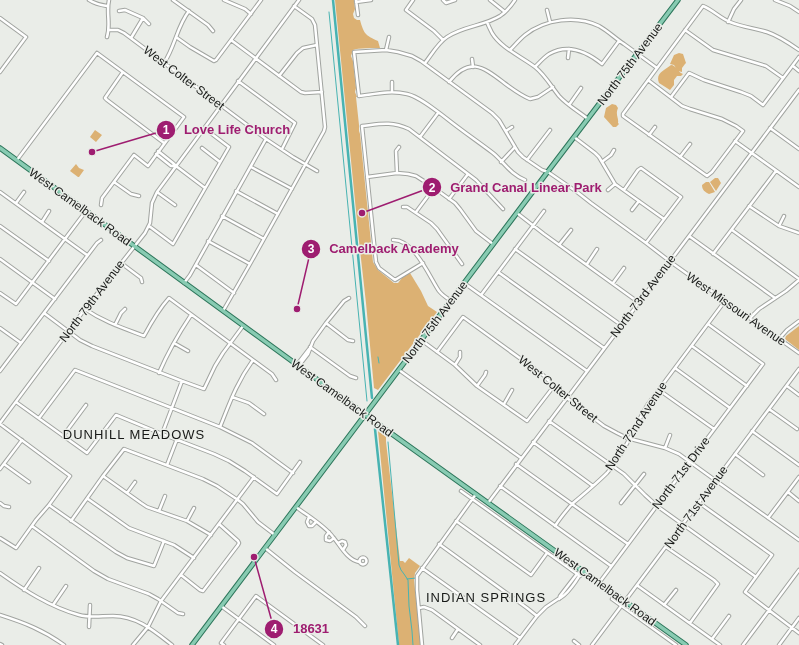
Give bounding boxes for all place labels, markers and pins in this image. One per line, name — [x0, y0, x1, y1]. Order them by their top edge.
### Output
callout: Love Life Church — [156, 117, 298, 142]
callout: Grand Canal Linear Park — [422, 175, 610, 200]
callout: Camelback Academy — [301, 236, 467, 261]
callout: 18631 — [264, 616, 337, 641]

